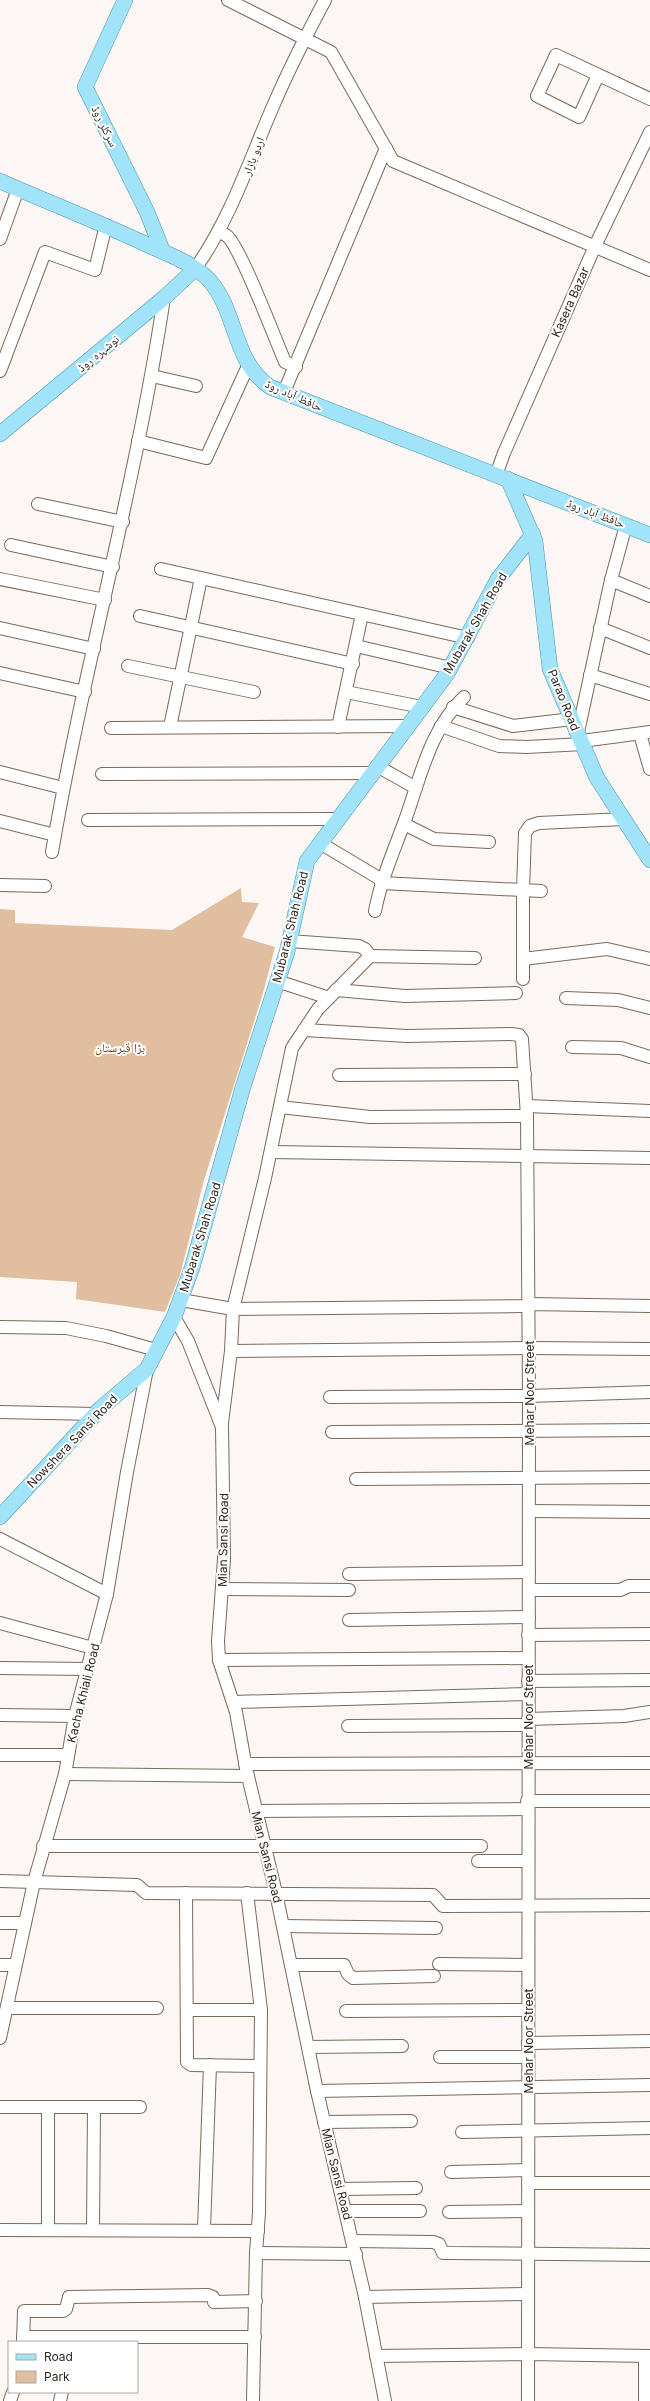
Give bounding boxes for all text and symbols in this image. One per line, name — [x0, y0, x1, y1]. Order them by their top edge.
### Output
street label: سرکلر روڈ — [89, 103, 121, 149]
street label: اردو بازار — [238, 135, 268, 178]
street label: Kasera Bazar — [548, 264, 592, 339]
street label: نوشہرہ روڈ — [74, 331, 122, 375]
street label: حافظ آباد روڈ — [263, 376, 325, 415]
street label: حافظ آباد روڈ — [565, 495, 628, 531]
street label: Mubarak Shah Road — [440, 570, 510, 676]
street label: Parao Road — [545, 667, 583, 733]
street label: Mubarak Shah Road — [269, 870, 311, 984]
park label: بڑا قبرستان — [95, 1040, 145, 1055]
street label: Mubarak Shah Road — [176, 1180, 224, 1294]
street label: Mehar Noor Street — [522, 1341, 537, 1445]
street label: Nowshera Sansi Road — [24, 1391, 120, 1491]
street label: Mian Sansi Road — [215, 1493, 231, 1587]
street label: Kacha Khiali Road — [63, 1642, 103, 1744]
street label: Mehar Noor Street — [521, 1665, 536, 1769]
street label: Mian Sansi Road — [248, 1810, 286, 1904]
street label: Mehar Noor Street — [521, 1989, 536, 2093]
street label: Mian Sansi Road — [318, 2127, 356, 2221]
legend — [8, 2341, 138, 2393]
text: Road — [44, 2349, 73, 2364]
text: Park — [44, 2369, 70, 2384]

